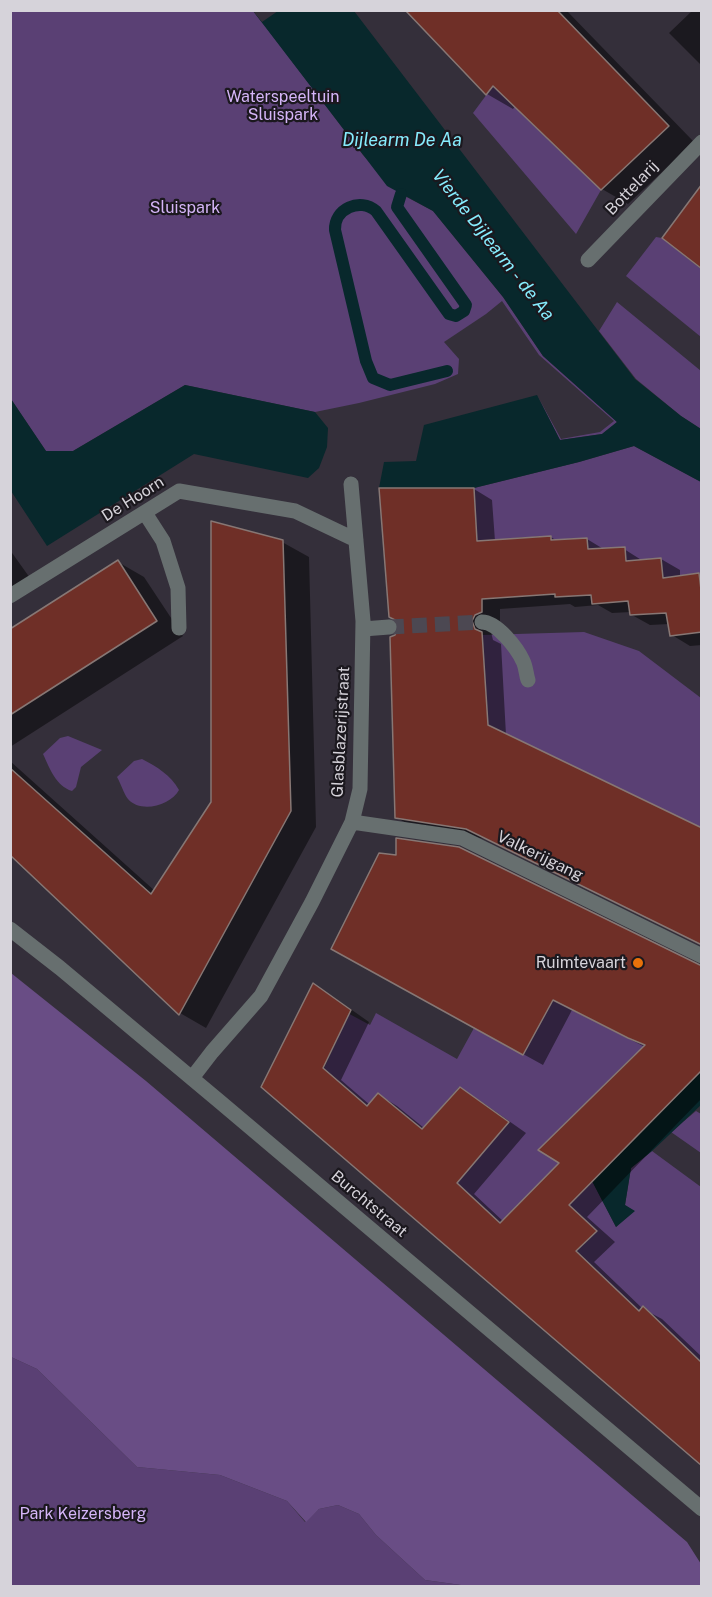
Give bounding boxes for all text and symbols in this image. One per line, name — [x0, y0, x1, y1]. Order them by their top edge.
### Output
park label: Waterspeeltuin Sluispark — [226, 87, 340, 125]
water label: Dijlearm De Aa — [342, 129, 462, 151]
street label: Bottelarij — [601, 157, 663, 219]
water label: Vierde Dijlearm - de Aa — [427, 165, 559, 325]
park label: Sluispark — [150, 198, 220, 218]
street label: De Hoorn — [98, 472, 168, 526]
street label: Glasblazerijstraat — [328, 666, 354, 798]
street label: Valkerijgang — [494, 827, 586, 885]
place label: Ruimtevaart — [536, 953, 626, 973]
marker: Ruimtevaart — [631, 956, 645, 970]
street label: Burchtstraat — [327, 1167, 411, 1241]
park label: Park Keizersberg — [19, 1504, 147, 1524]

